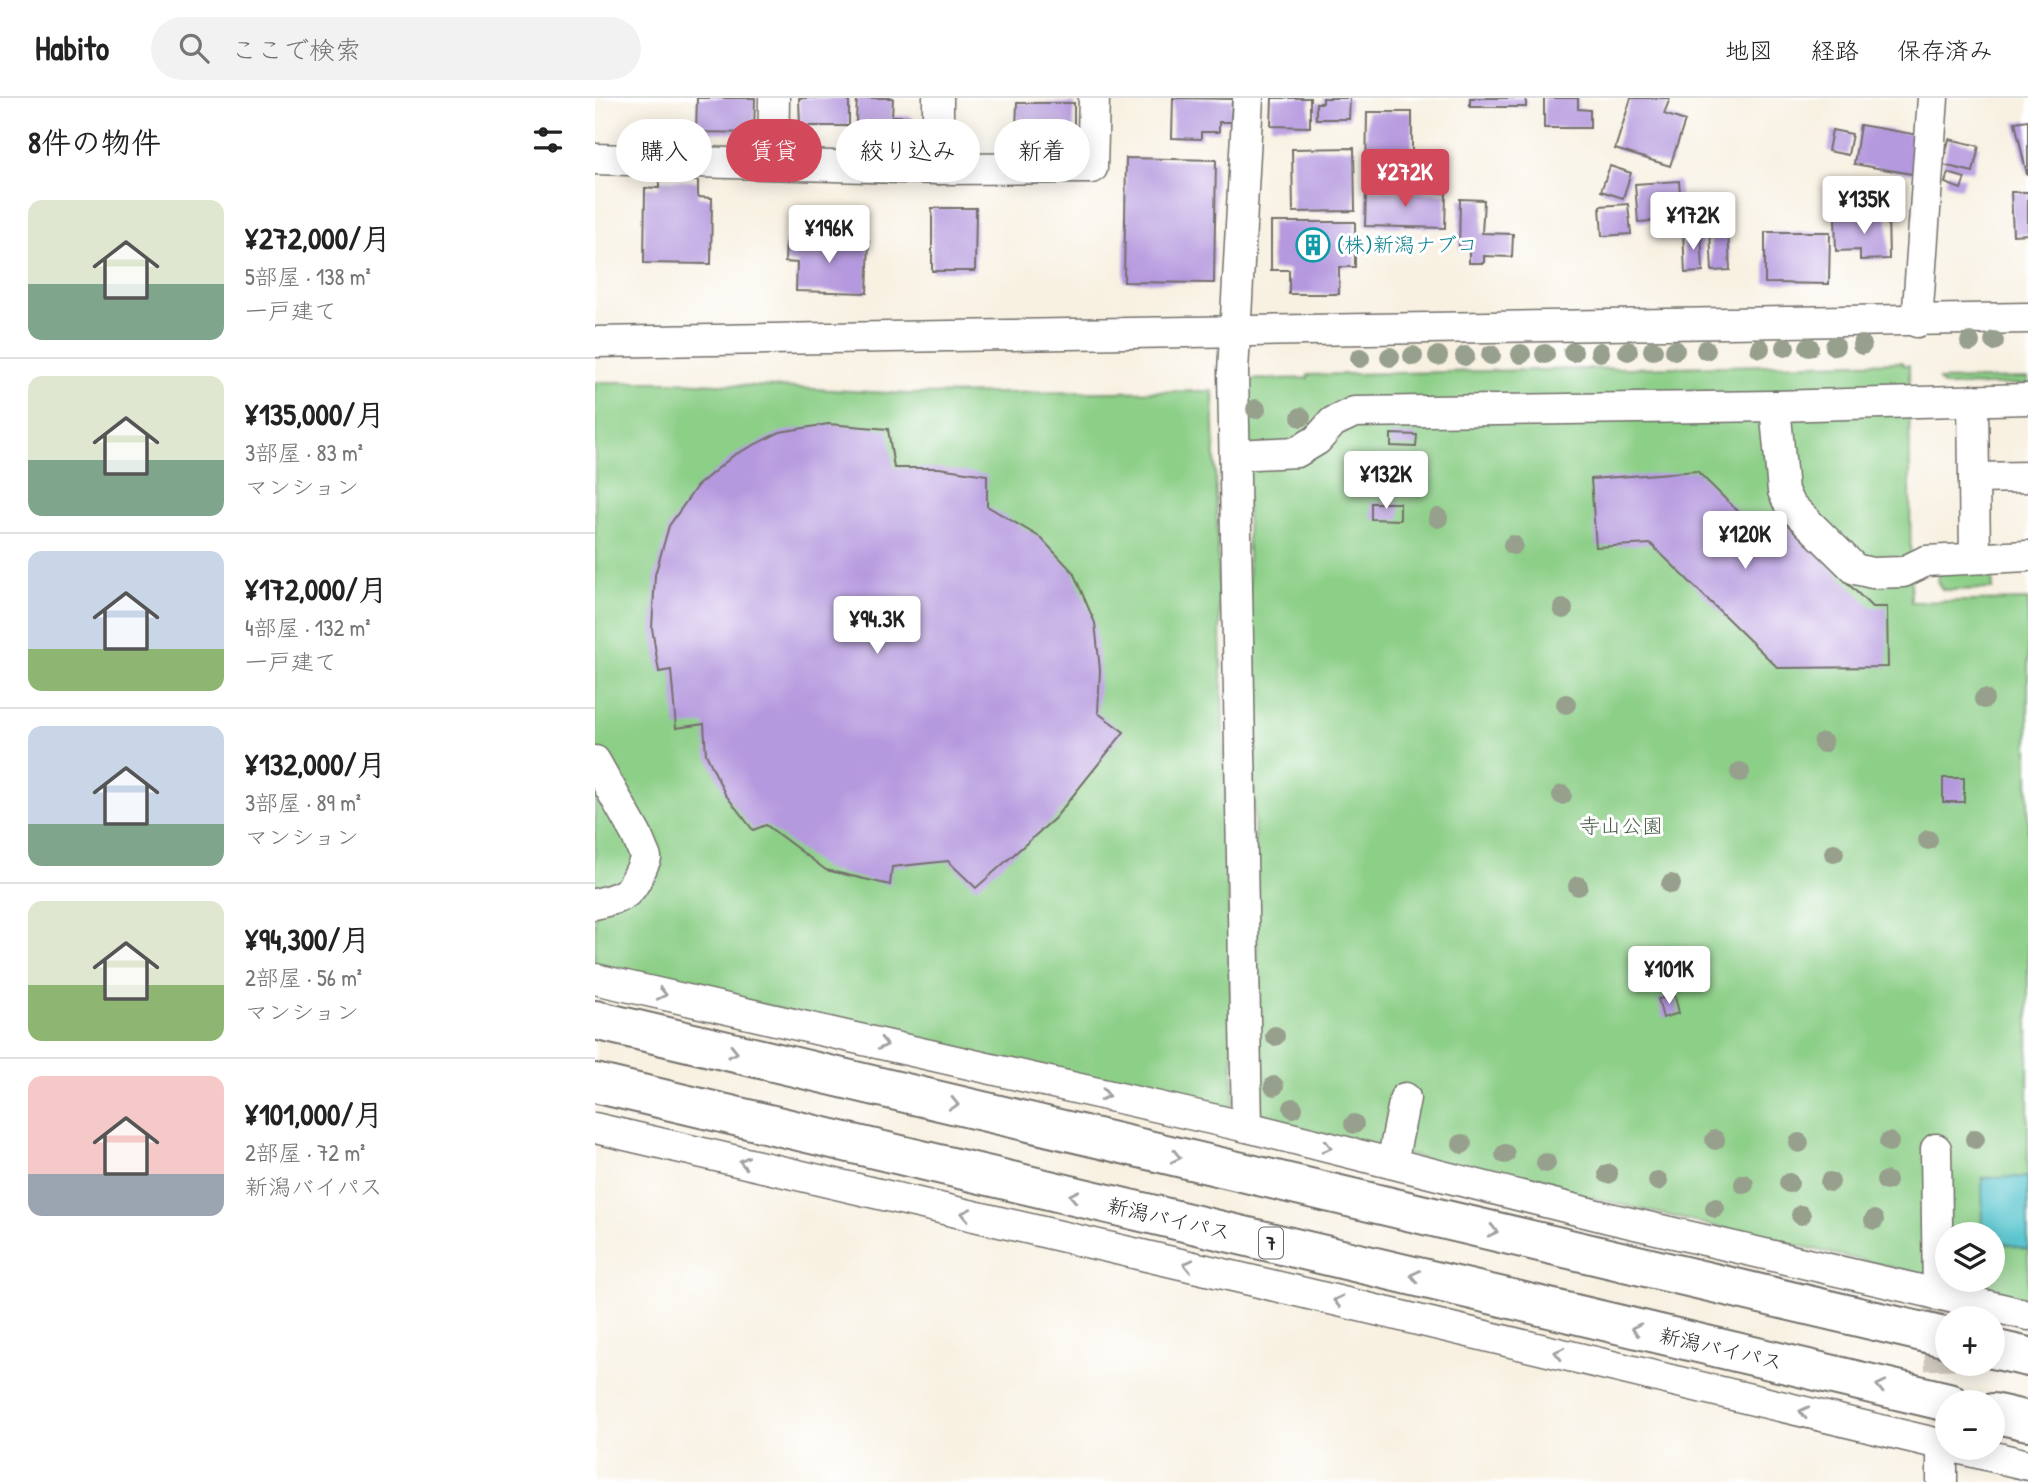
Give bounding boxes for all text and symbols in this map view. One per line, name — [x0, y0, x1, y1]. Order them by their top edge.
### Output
search box — [151, 17, 641, 80]
text: Habito — [35, 26, 109, 70]
icon: search — [175, 29, 213, 67]
text: ここで検索 — [231, 32, 361, 67]
text: 地図 — [1725, 34, 1773, 66]
text: 経路 — [1811, 34, 1859, 66]
text: 保存済み — [1897, 34, 1993, 66]
chip: 購入 — [616, 119, 712, 182]
chip: 賃貸 — [726, 119, 822, 182]
chip: 絞り込み — [836, 119, 980, 182]
chip: 新着 — [994, 119, 1090, 182]
icon: filters — [529, 121, 567, 159]
text: 8件の物件 — [28, 122, 161, 162]
pin: ¥272K — [1356, 150, 1454, 209]
text: ¥272K — [1377, 156, 1433, 187]
pin: ¥135K — [1815, 176, 1913, 236]
text: ¥135K — [1838, 183, 1890, 214]
pin: ¥172K — [1644, 192, 1742, 252]
text: ¥172K — [1666, 199, 1720, 230]
pin: ¥196K — [780, 206, 878, 265]
text: ¥196K — [805, 212, 853, 243]
text: ¥272,000/月 — [245, 218, 391, 258]
building icon: (株)新潟ナブコ — [1294, 226, 1332, 264]
icon: home — [84, 228, 168, 312]
place label: (株)新潟ナブコ — [1337, 230, 1478, 259]
text: 5部屋 · 138 m² — [245, 261, 371, 292]
text: 一戸建て — [245, 295, 337, 326]
text: ¥135,000/月 — [245, 394, 385, 434]
icon: home — [84, 404, 168, 488]
text: 3部屋 · 83 m² — [245, 437, 363, 468]
pin: ¥132K — [1337, 452, 1435, 511]
text: ¥132K — [1360, 458, 1412, 489]
text: マンション — [245, 471, 359, 502]
pin: ¥120K — [1696, 512, 1794, 571]
text: ¥120K — [1719, 518, 1771, 549]
text: ¥172,000/月 — [245, 569, 388, 609]
icon: home — [84, 579, 168, 663]
pin: ¥94.3K — [820, 596, 934, 656]
text: ¥94.3K — [850, 603, 905, 634]
text: 4部屋 · 132 m² — [245, 612, 370, 643]
text: 一戸建て — [245, 646, 337, 677]
text: ¥132,000/月 — [245, 744, 386, 784]
icon: home — [84, 754, 168, 838]
text: 3部屋 · 89 m² — [245, 787, 361, 818]
park label: 寺山公園 — [1579, 811, 1663, 840]
text: マンション — [245, 821, 359, 852]
text: ¥94,300/月 — [245, 919, 370, 959]
icon: home — [84, 929, 168, 1013]
pin: ¥101K — [1620, 946, 1718, 1006]
text: ¥101K — [1644, 953, 1694, 984]
text: 2部屋 · 56 m² — [245, 962, 362, 993]
one-way arrow — [656, 986, 668, 1000]
text: マンション — [245, 996, 359, 1027]
one-way arrow — [877, 1036, 889, 1051]
one-way arrow — [727, 1044, 739, 1059]
one-way arrow — [1099, 1086, 1111, 1101]
text: ¥101,000/月 — [245, 1094, 383, 1134]
one-way arrow — [948, 1096, 960, 1111]
icon: home — [84, 1104, 168, 1188]
text: 2部屋 · 72 m² — [245, 1137, 365, 1168]
one-way arrow — [1321, 1139, 1333, 1153]
one-way arrow — [1170, 1148, 1182, 1163]
one-way arrow — [738, 1156, 750, 1171]
text: 新潟バイパス — [245, 1171, 383, 1202]
one-way arrow — [1068, 1190, 1080, 1204]
street label: 新潟バイパス — [1105, 1190, 1234, 1247]
one-way arrow — [960, 1208, 972, 1222]
map controls — [1935, 1222, 2005, 1460]
button: layers — [1935, 1222, 2005, 1292]
one-way arrow — [1487, 1223, 1499, 1237]
road number: 7 — [1259, 1228, 1283, 1259]
one-way arrow — [1182, 1259, 1194, 1273]
one-way arrow — [1409, 1270, 1421, 1285]
one-way arrow — [1332, 1294, 1344, 1309]
button: + — [1935, 1306, 2005, 1376]
street label: 新潟バイパス — [1657, 1320, 1786, 1377]
one-way arrow — [1630, 1322, 1642, 1337]
one-way arrow — [1553, 1347, 1565, 1362]
one-way arrow — [1875, 1380, 1887, 1395]
button: − — [1935, 1390, 2005, 1460]
one-way arrow — [1798, 1406, 1810, 1420]

